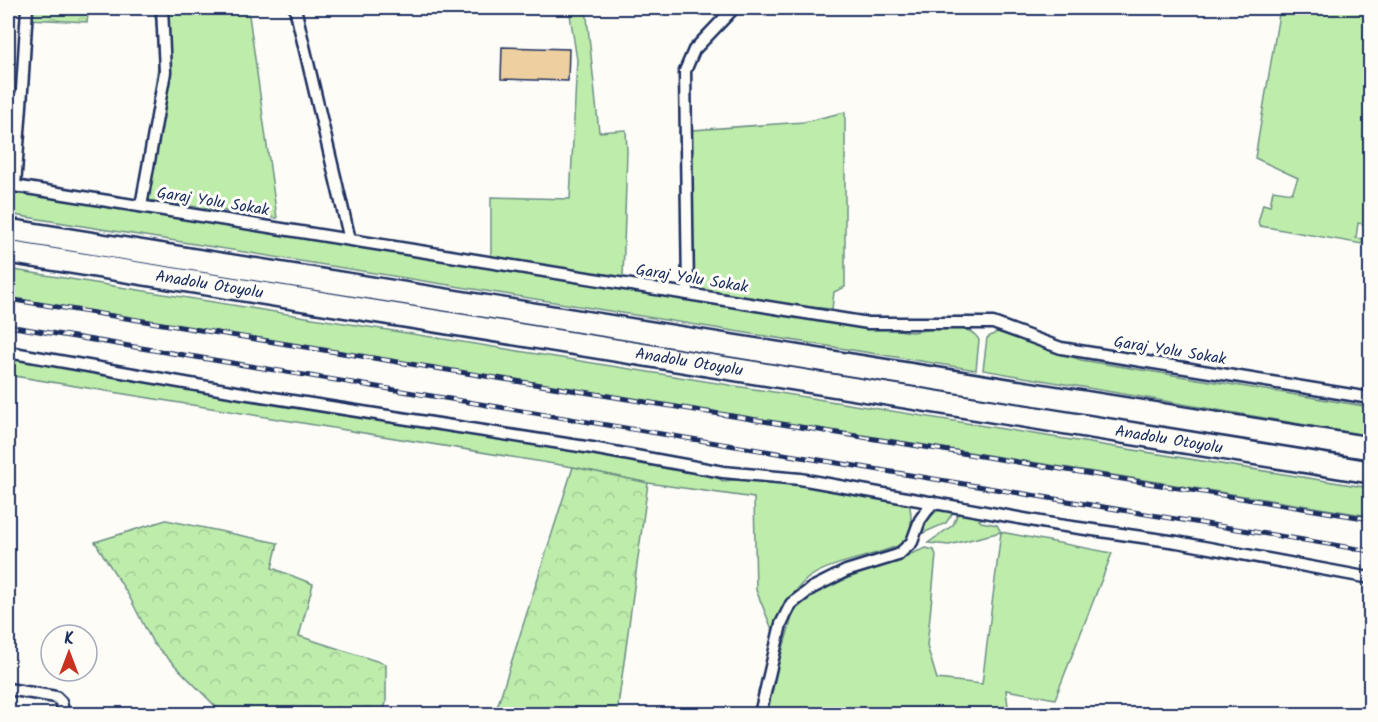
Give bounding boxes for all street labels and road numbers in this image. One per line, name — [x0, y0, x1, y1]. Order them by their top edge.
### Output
street label: Garaj Yolu Sokak — [155, 181, 271, 223]
street label: Garaj Yolu Sokak — [634, 258, 750, 300]
street label: Anadolu Otoyolu — [154, 264, 265, 306]
street label: Garaj Yolu Sokak — [1112, 330, 1228, 372]
street label: Anadolu Otoyolu — [634, 341, 745, 383]
street label: Anadolu Otoyolu — [1113, 419, 1225, 461]

